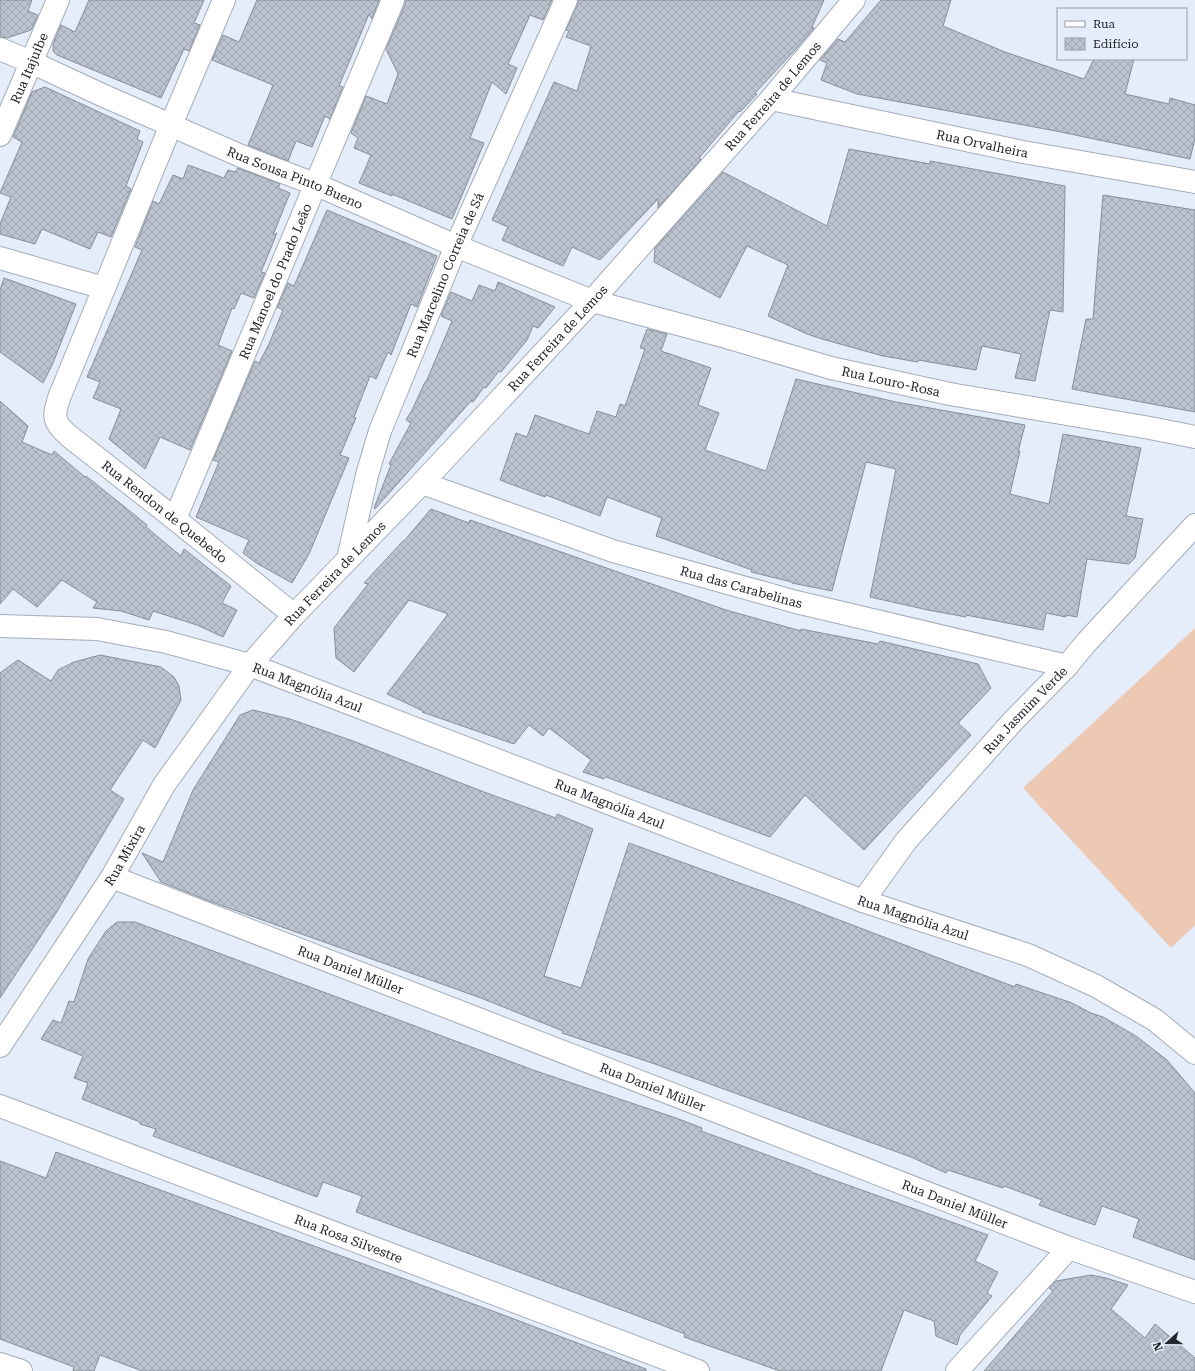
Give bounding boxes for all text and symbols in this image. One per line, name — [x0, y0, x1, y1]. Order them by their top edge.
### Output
legend — [1057, 8, 1187, 60]
text: Rua — [1093, 17, 1116, 31]
street label: Rua Itajuíbe — [7, 30, 51, 106]
text: Edifício — [1093, 37, 1139, 51]
street label: Rua Ferreira de Lemos — [722, 38, 824, 153]
street label: Rua Orvalheira — [935, 126, 1029, 160]
street label: Rua Sousa Pinto Bueno — [225, 143, 365, 212]
street label: Rua Marcelino Correia de Sá — [404, 190, 486, 360]
street label: Rua Manoel do Prado Leão — [236, 201, 314, 361]
street label: Rua Ferreira de Lemos — [505, 282, 610, 394]
street label: Rua Louro-Rosa — [840, 363, 941, 399]
street label: Rua Rendon de Quebedo — [99, 457, 230, 566]
street label: Rua Ferreira de Lemos — [281, 518, 388, 628]
street label: Rua das Carabelinas — [679, 563, 804, 611]
street label: Rua Magnólia Azul — [251, 659, 365, 715]
street label: Rua Jasmim Verde — [980, 663, 1070, 757]
street label: Rua Magnólia Azul — [553, 776, 667, 831]
street label: Rua Mixira — [101, 822, 148, 888]
street label: Rua Magnólia Azul — [855, 892, 971, 943]
street label: Rua Daniel Müller — [296, 942, 406, 997]
street label: Rua Daniel Müller — [598, 1059, 708, 1114]
street label: Rua Daniel Müller — [900, 1176, 1011, 1231]
street label: Rua Rosa Silvestre — [292, 1211, 405, 1266]
north arrow — [1147, 1323, 1187, 1363]
text: N — [1150, 1340, 1166, 1353]

